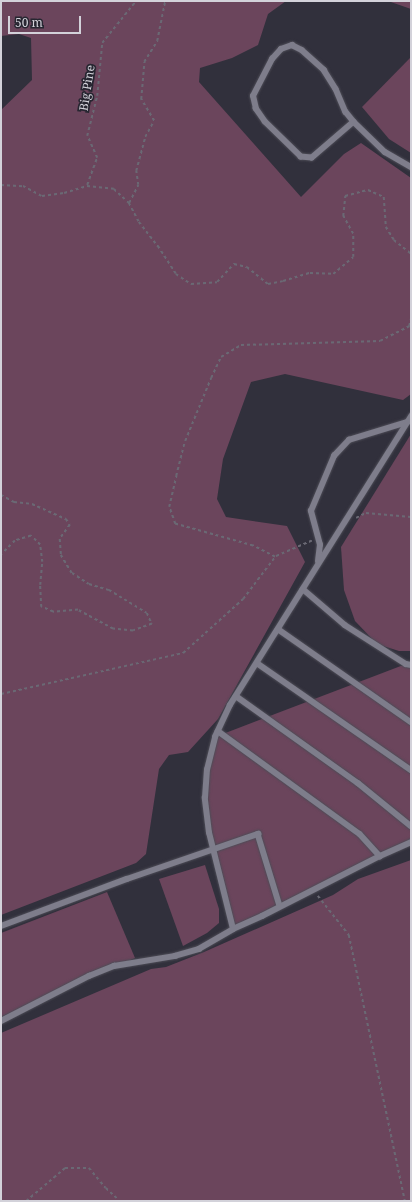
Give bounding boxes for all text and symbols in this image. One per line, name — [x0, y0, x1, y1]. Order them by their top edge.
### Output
scale bar — [10, 8, 83, 34]
text: 50 m — [15, 14, 43, 31]
street label: Big Pine — [76, 64, 98, 112]

